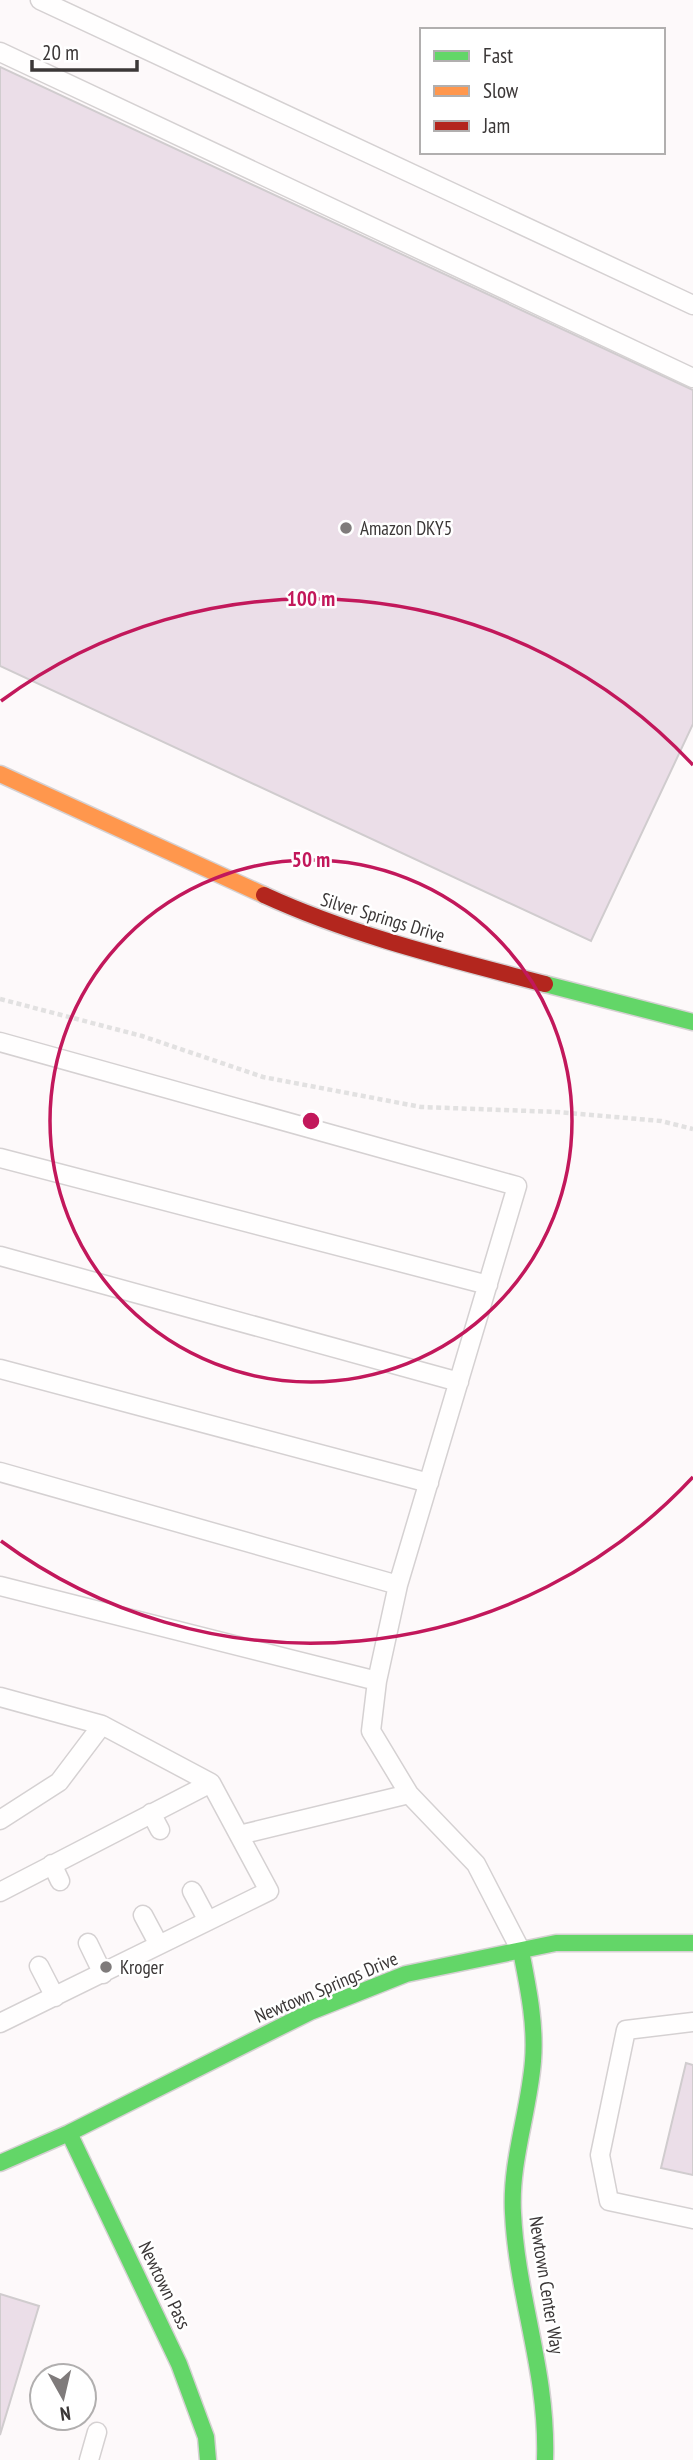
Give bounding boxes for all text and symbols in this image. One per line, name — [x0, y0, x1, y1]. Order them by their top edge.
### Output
scale bar — [32, 28, 136, 72]
legend — [420, 28, 665, 154]
text: 20 m — [42, 39, 79, 66]
text: Fast — [483, 42, 513, 69]
text: Slow — [483, 77, 519, 104]
text: Jam — [482, 112, 510, 139]
place label: Amazon DKY5 — [360, 516, 452, 540]
marker: Amazon DKY5 — [338, 520, 354, 536]
text: 100 m — [287, 585, 335, 612]
text: 50 m — [292, 846, 330, 873]
street label: Silver Springs Drive — [318, 887, 448, 947]
centre of rings — [299, 1109, 323, 1133]
street label: Newtown Springs Drive — [251, 1946, 401, 2028]
place label: Kroger — [120, 1955, 164, 1979]
marker: Kroger — [98, 1959, 114, 1975]
street label: Newtown Center Way — [524, 2215, 570, 2356]
street label: Newtown Pass — [134, 2237, 196, 2333]
north arrow — [28, 2362, 98, 2432]
text: N — [59, 2401, 72, 2426]

